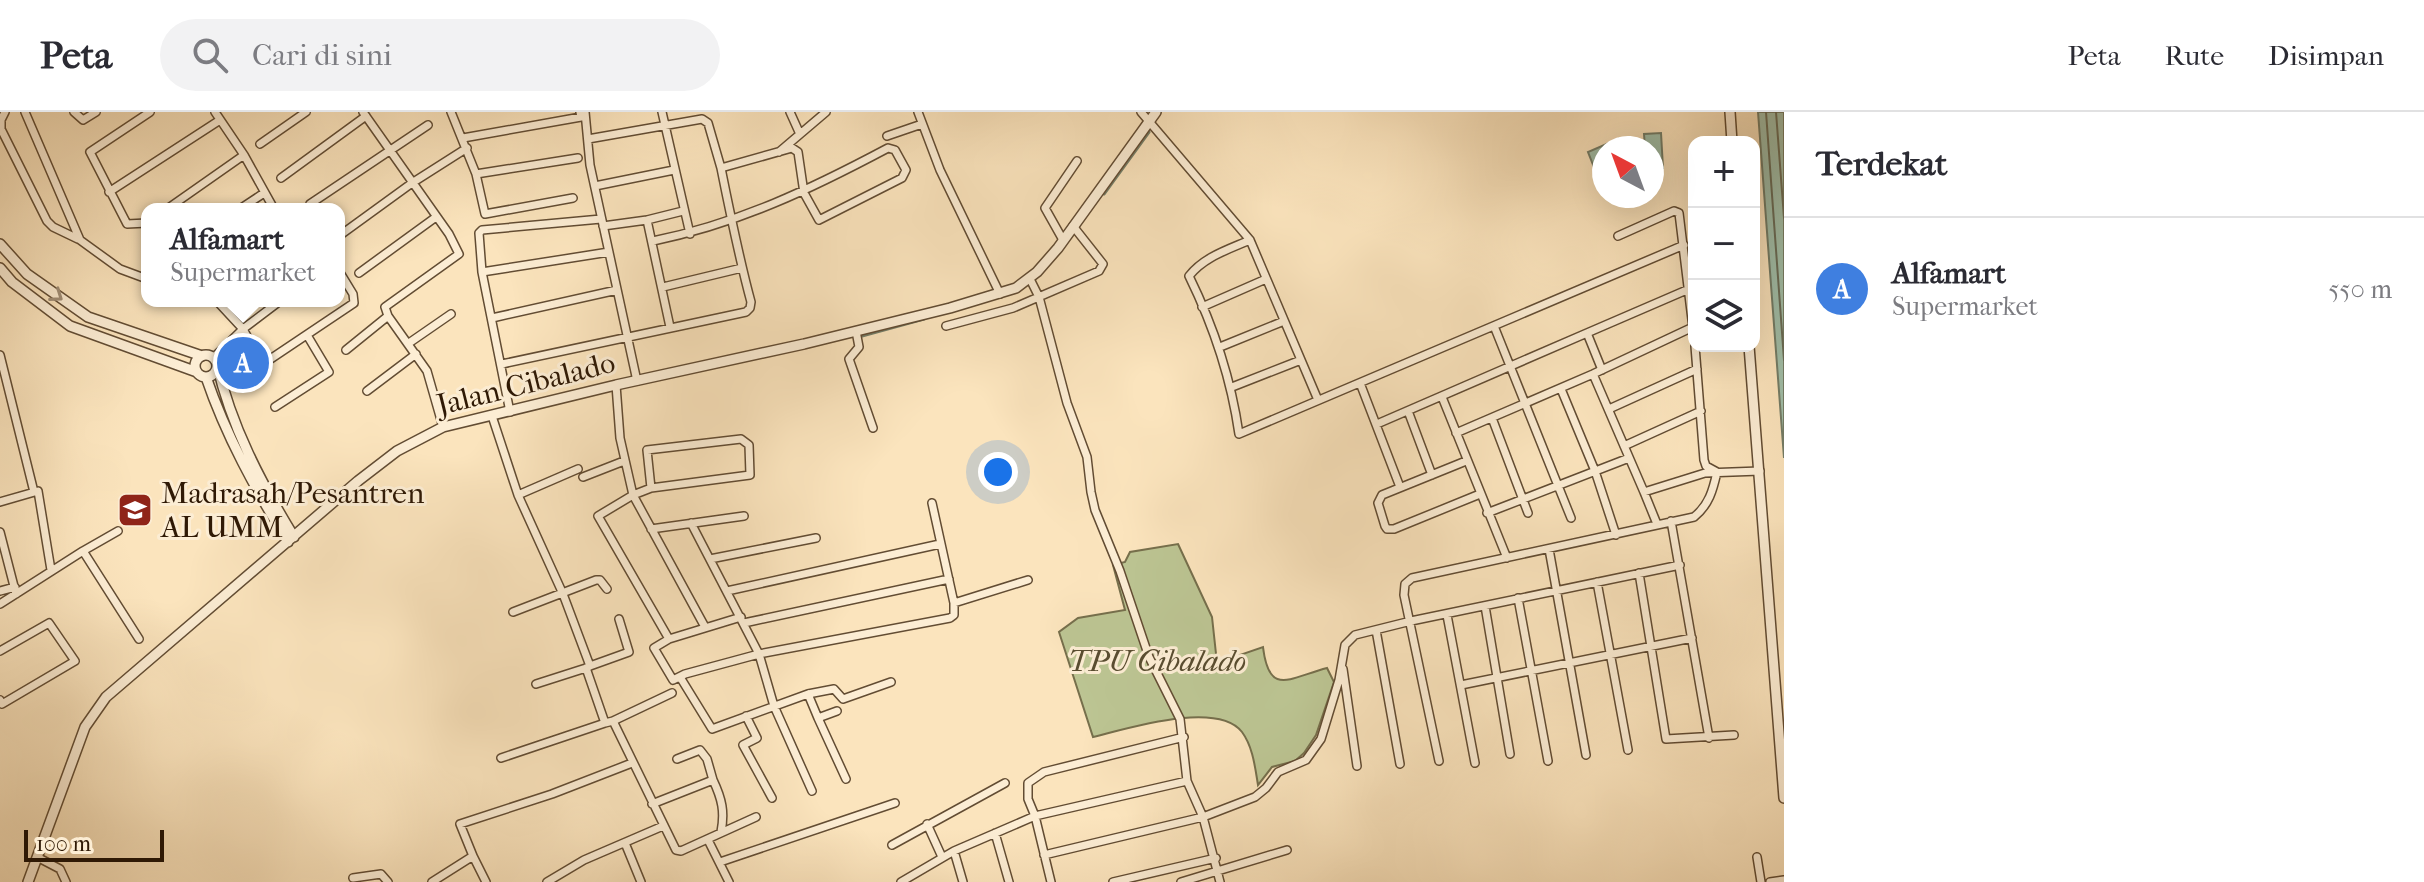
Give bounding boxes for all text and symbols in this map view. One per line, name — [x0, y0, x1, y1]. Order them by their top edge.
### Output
search box — [160, 19, 720, 91]
text: Peta — [40, 33, 112, 78]
icon: search — [188, 33, 232, 77]
text: Cari di sini — [252, 38, 392, 73]
text: Peta — [2068, 39, 2121, 72]
text: Rute — [2165, 39, 2224, 72]
text: Disimpan — [2268, 39, 2384, 72]
north arrow — [1592, 136, 1664, 208]
map controls — [1688, 136, 1760, 352]
button: + — [1688, 136, 1760, 208]
text: Terdekat — [1816, 144, 1947, 184]
popup — [141, 203, 345, 307]
button: − — [1688, 208, 1760, 280]
text: Alfamart — [170, 222, 284, 257]
text: Alfamart — [1892, 256, 2006, 291]
text: Supermarket — [170, 257, 316, 288]
text: A — [1834, 274, 1850, 305]
text: 550 m — [2328, 274, 2392, 305]
button: layers — [1688, 280, 1760, 352]
one-way arrow — [49, 286, 63, 301]
text: Supermarket — [1892, 291, 2038, 322]
pin: A — [217, 333, 269, 393]
street label: Jalan Cibalado — [431, 345, 619, 424]
your location — [978, 452, 1018, 492]
place label: Madrasah/Pesantren AL UMM — [160, 476, 425, 545]
school or university icon: Madrasah/Pesantren AL UMM — [116, 491, 154, 529]
park label: TPU Cibalado — [1068, 644, 1246, 679]
scale bar — [24, 826, 164, 862]
text: 100 m — [36, 831, 91, 857]

